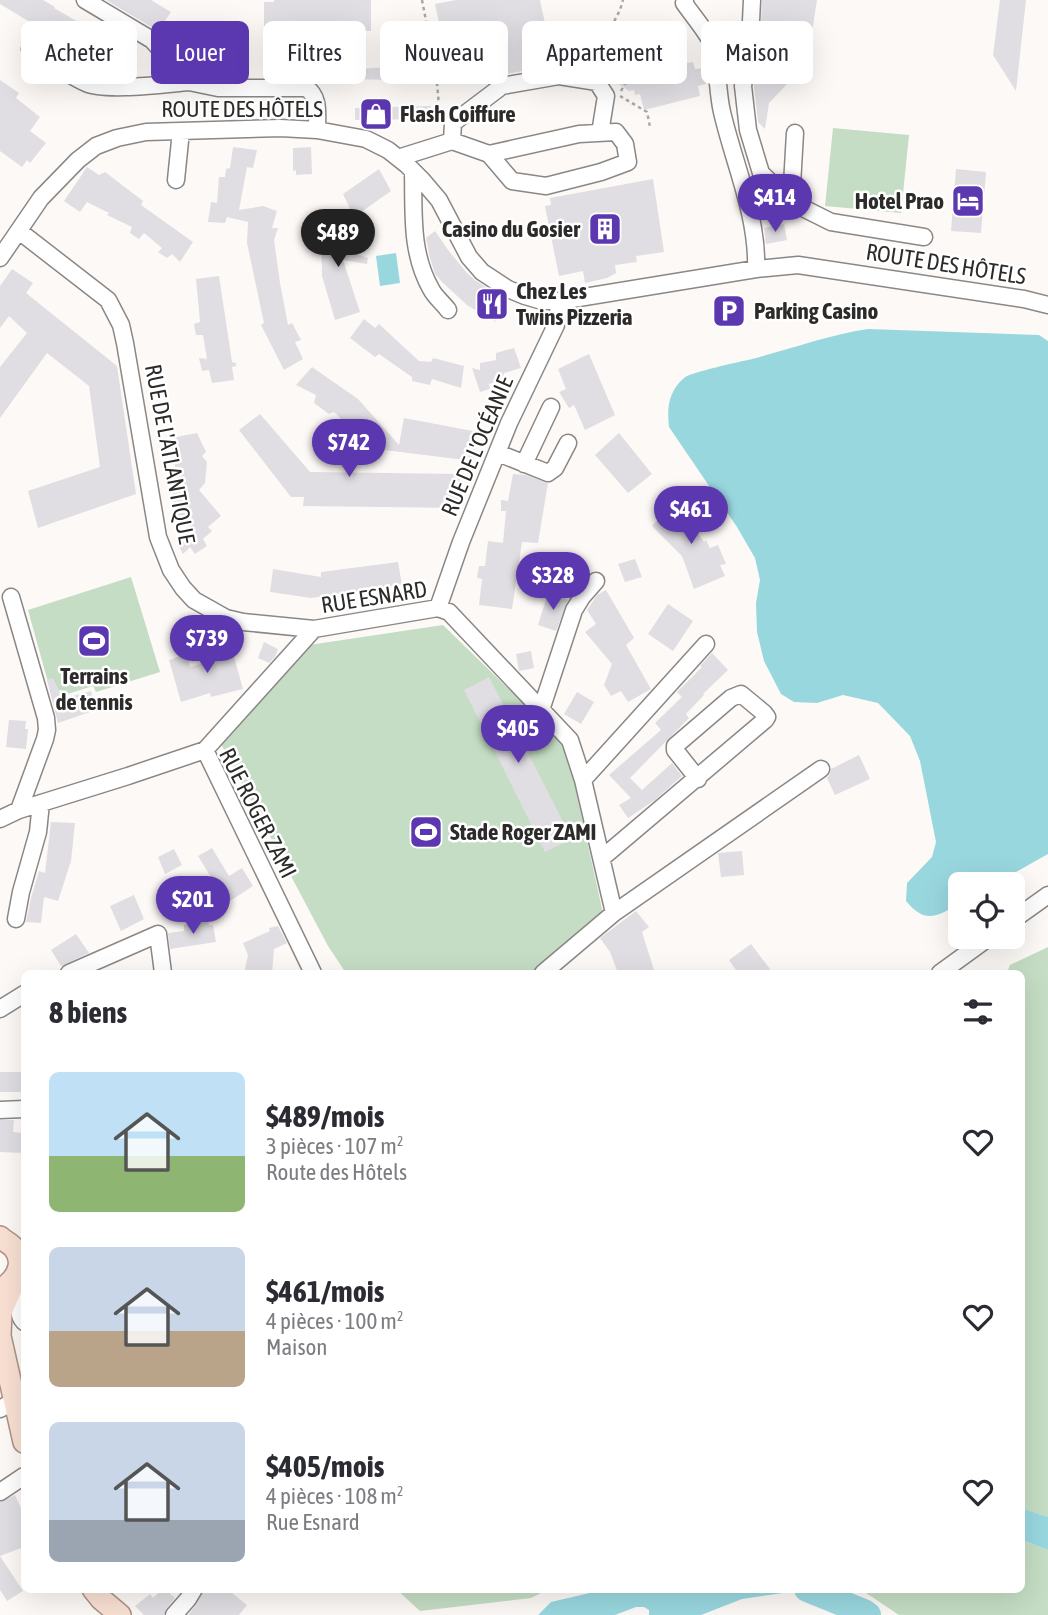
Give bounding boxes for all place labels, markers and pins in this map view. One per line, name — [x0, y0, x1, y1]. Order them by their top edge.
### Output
shop icon: Flash Coiffure — [357, 95, 395, 133]
place label: Flash Coiffure — [400, 101, 516, 127]
pin: $414 — [734, 174, 816, 234]
hotel icon: Hotel Prao — [949, 182, 987, 220]
place label: Hotel Prao — [855, 188, 944, 214]
pin: $489 — [297, 210, 379, 269]
building icon: Casino du Gosier — [586, 210, 624, 248]
place label: Casino du Gosier — [442, 216, 581, 242]
place label: Chez Les Twins Pizzeria — [516, 278, 633, 330]
restaurant icon: Chez Les Twins Pizzeria — [473, 285, 511, 323]
parking icon: Parking Casino — [710, 292, 748, 330]
place label: Parking Casino — [754, 298, 878, 324]
pin: $742 — [308, 420, 390, 479]
pin: $461 — [650, 486, 732, 546]
pin: $328 — [512, 552, 594, 612]
pin: $739 — [166, 616, 248, 675]
sports icon: Terrains de tennis — [75, 622, 113, 660]
place label: Terrains de tennis — [55, 663, 133, 715]
pin: $405 — [477, 706, 559, 765]
sports icon: Stade Roger ZAMI — [407, 813, 445, 851]
place label: Stade Roger ZAMI — [450, 819, 597, 845]
pin: $201 — [152, 876, 234, 936]

